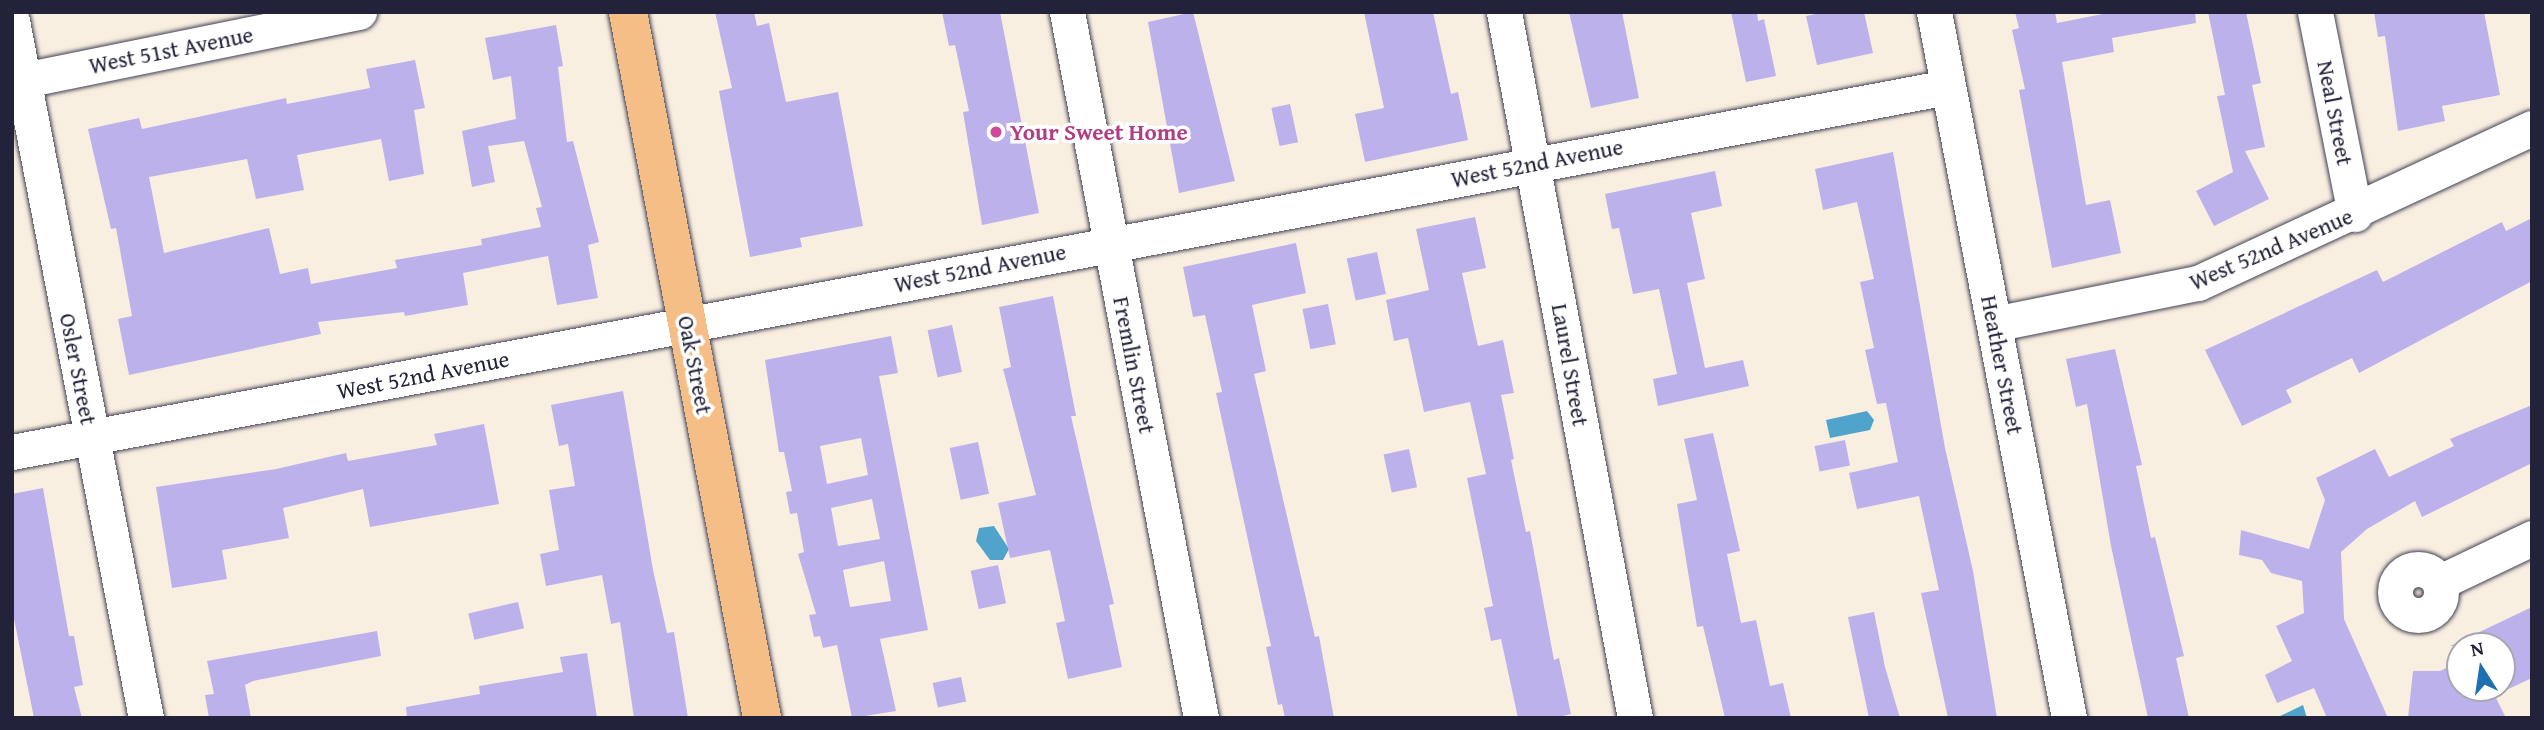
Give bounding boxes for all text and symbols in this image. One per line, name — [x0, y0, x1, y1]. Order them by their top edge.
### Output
street label: West 51st Avenue — [86, 21, 256, 79]
street label: Neal Street — [2311, 58, 2359, 168]
place label: Your Sweet Home — [1010, 118, 1188, 146]
marker: Your Sweet Home — [988, 124, 1004, 140]
street label: West 52nd Avenue — [1449, 133, 1625, 193]
street label: West 52nd Avenue — [2185, 202, 2357, 296]
street label: West 52nd Avenue — [892, 238, 1068, 298]
street label: Heather Street — [1975, 293, 2029, 437]
street label: Fremlin Street — [1107, 294, 1161, 436]
street label: Laurel Street — [1546, 301, 1594, 429]
street label: Osler Street — [54, 311, 102, 427]
street label: Oak Street — [672, 313, 718, 417]
street label: West 52nd Avenue — [335, 345, 511, 405]
north arrow — [2446, 632, 2516, 702]
text: N — [2468, 633, 2486, 663]

